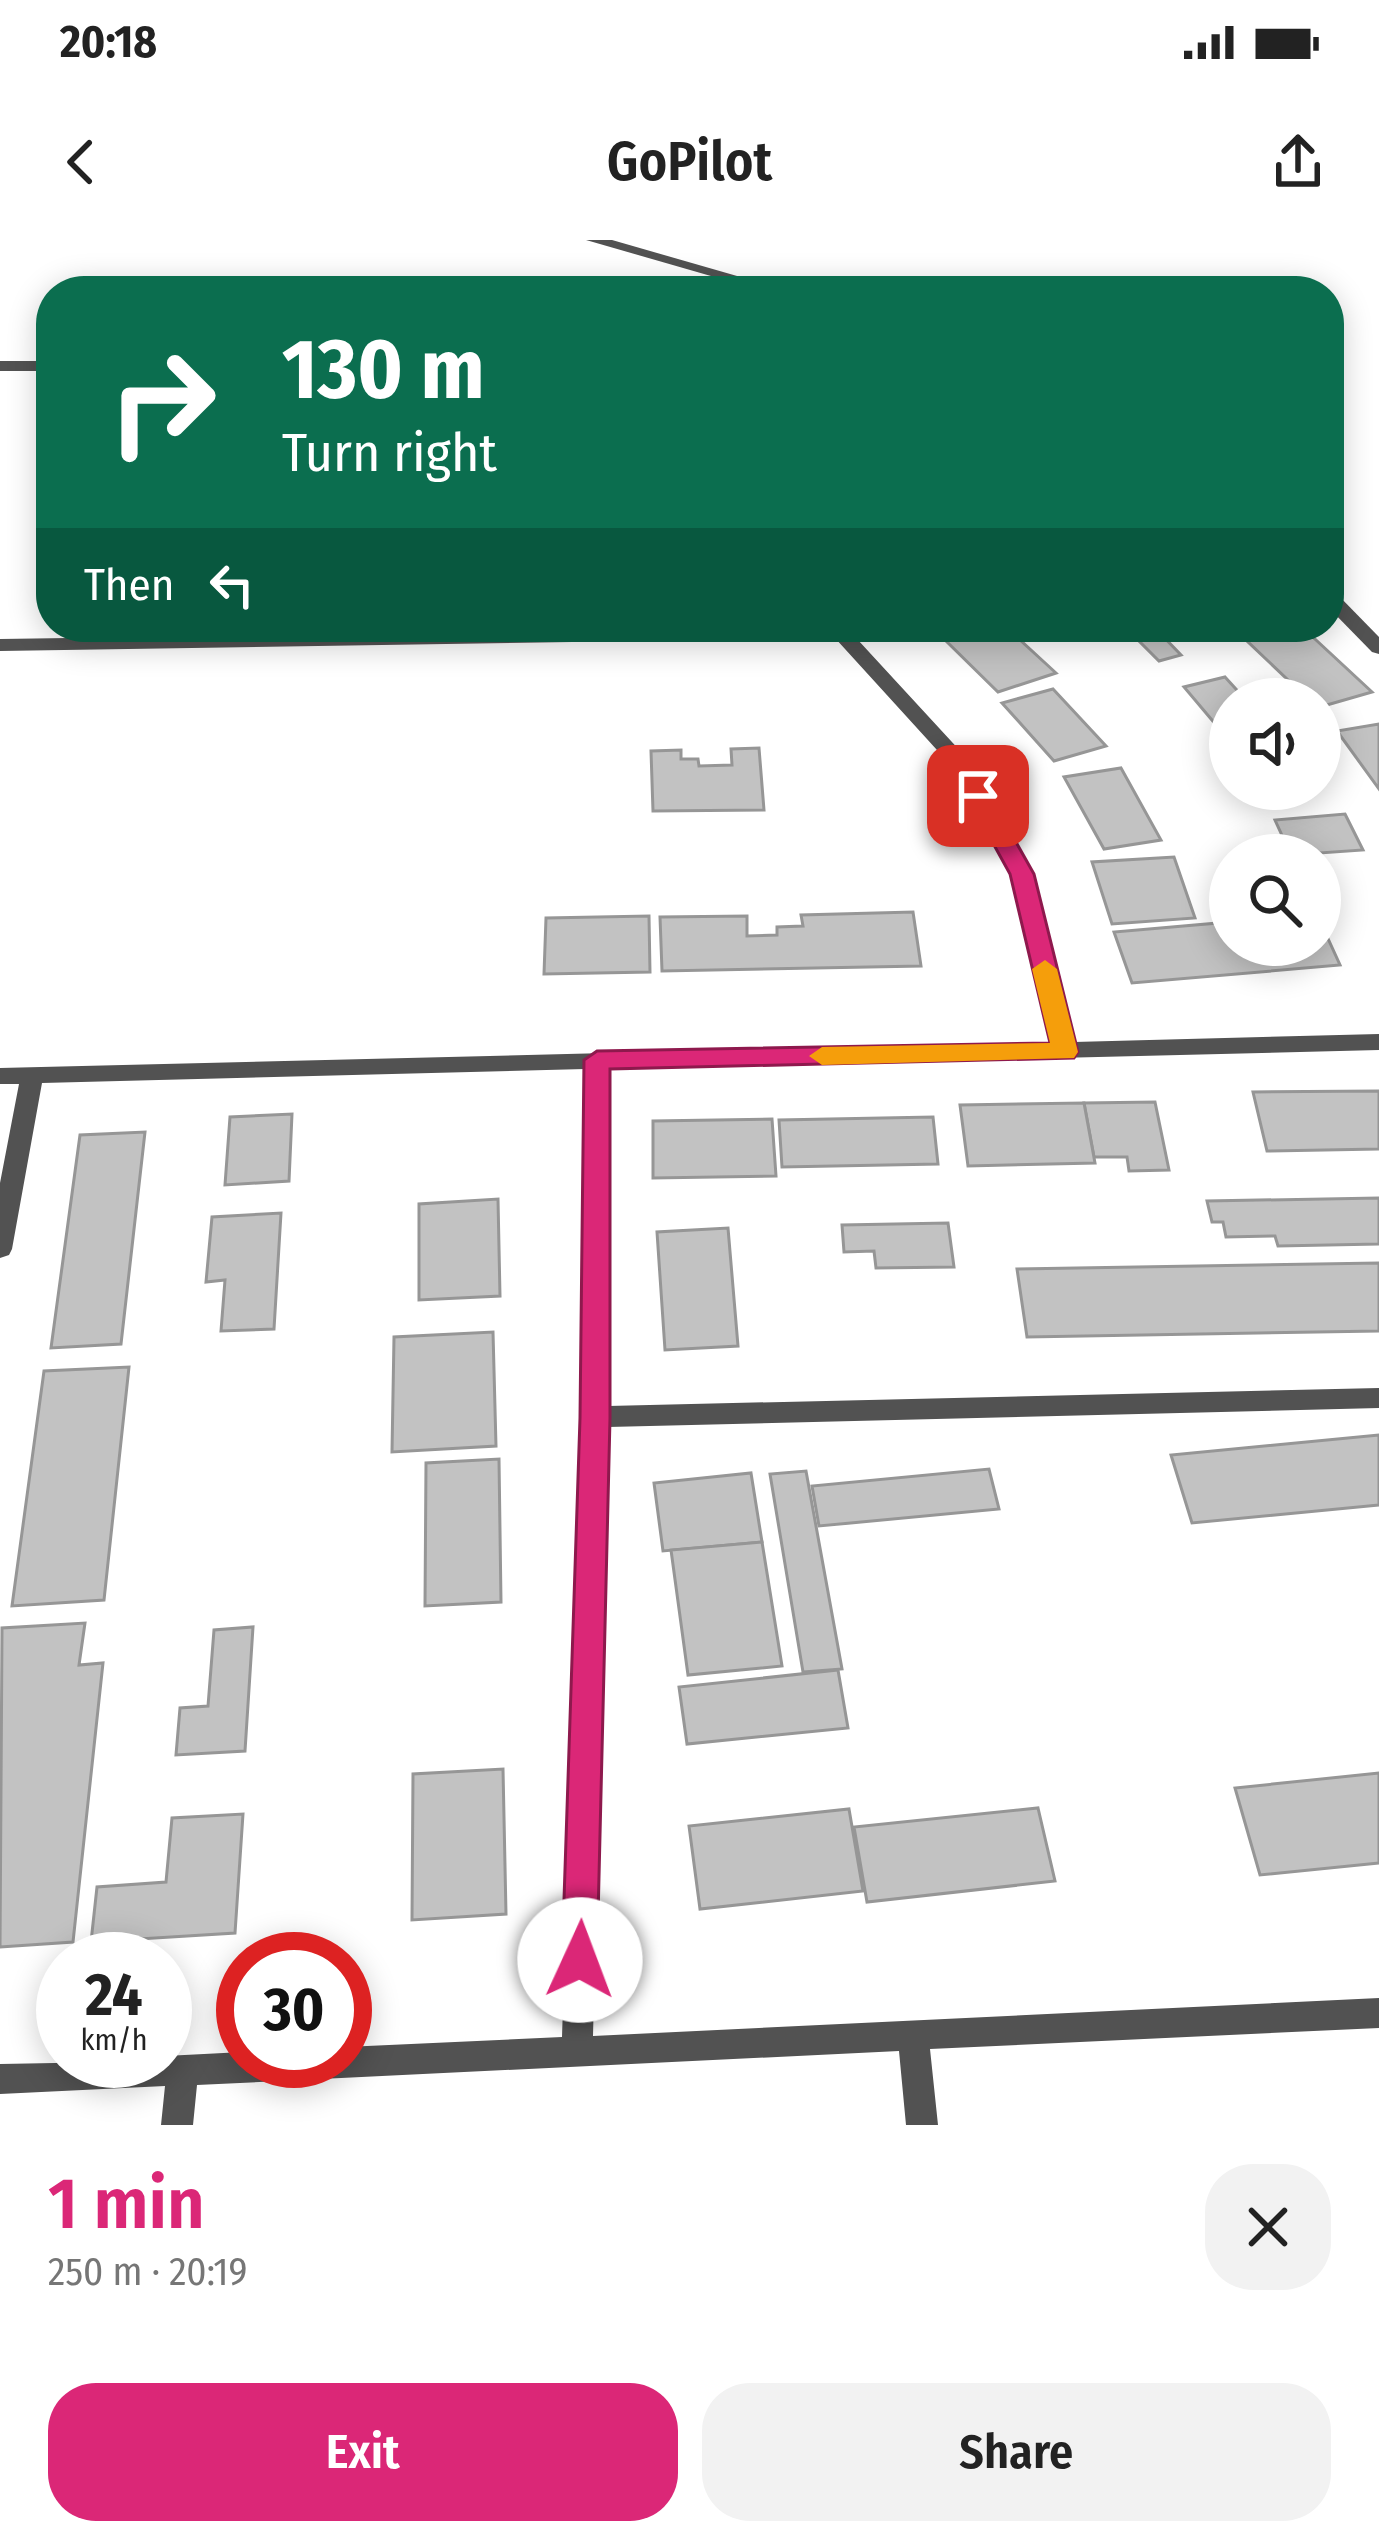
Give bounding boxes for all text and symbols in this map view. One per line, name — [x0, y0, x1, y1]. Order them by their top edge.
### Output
text: 20:18 — [60, 15, 157, 69]
icon: back — [48, 129, 114, 195]
icon: share — [1265, 129, 1331, 195]
text: GoPilot — [607, 130, 772, 194]
text: 130 m — [282, 319, 485, 420]
icon: right — [84, 324, 240, 480]
text: Turn right — [282, 421, 497, 485]
icon: left — [199, 552, 265, 618]
text: Then — [84, 558, 175, 612]
map controls — [1209, 678, 1341, 966]
button: sound — [1209, 678, 1341, 810]
pin — [927, 745, 1029, 847]
icon: arrive — [945, 763, 1011, 829]
button: search — [1209, 834, 1341, 966]
position arrow — [517, 1897, 643, 2023]
speed limit sign: 30 — [216, 1932, 372, 2088]
text: 24 — [85, 1959, 143, 2031]
text: km/h — [81, 2022, 147, 2058]
text: 1 min — [48, 2161, 205, 2247]
button: close — [1205, 2164, 1331, 2290]
text: 250 m · 20:19 — [48, 2249, 248, 2295]
button: Exit — [48, 2383, 678, 2521]
button: Share — [702, 2383, 1331, 2521]

